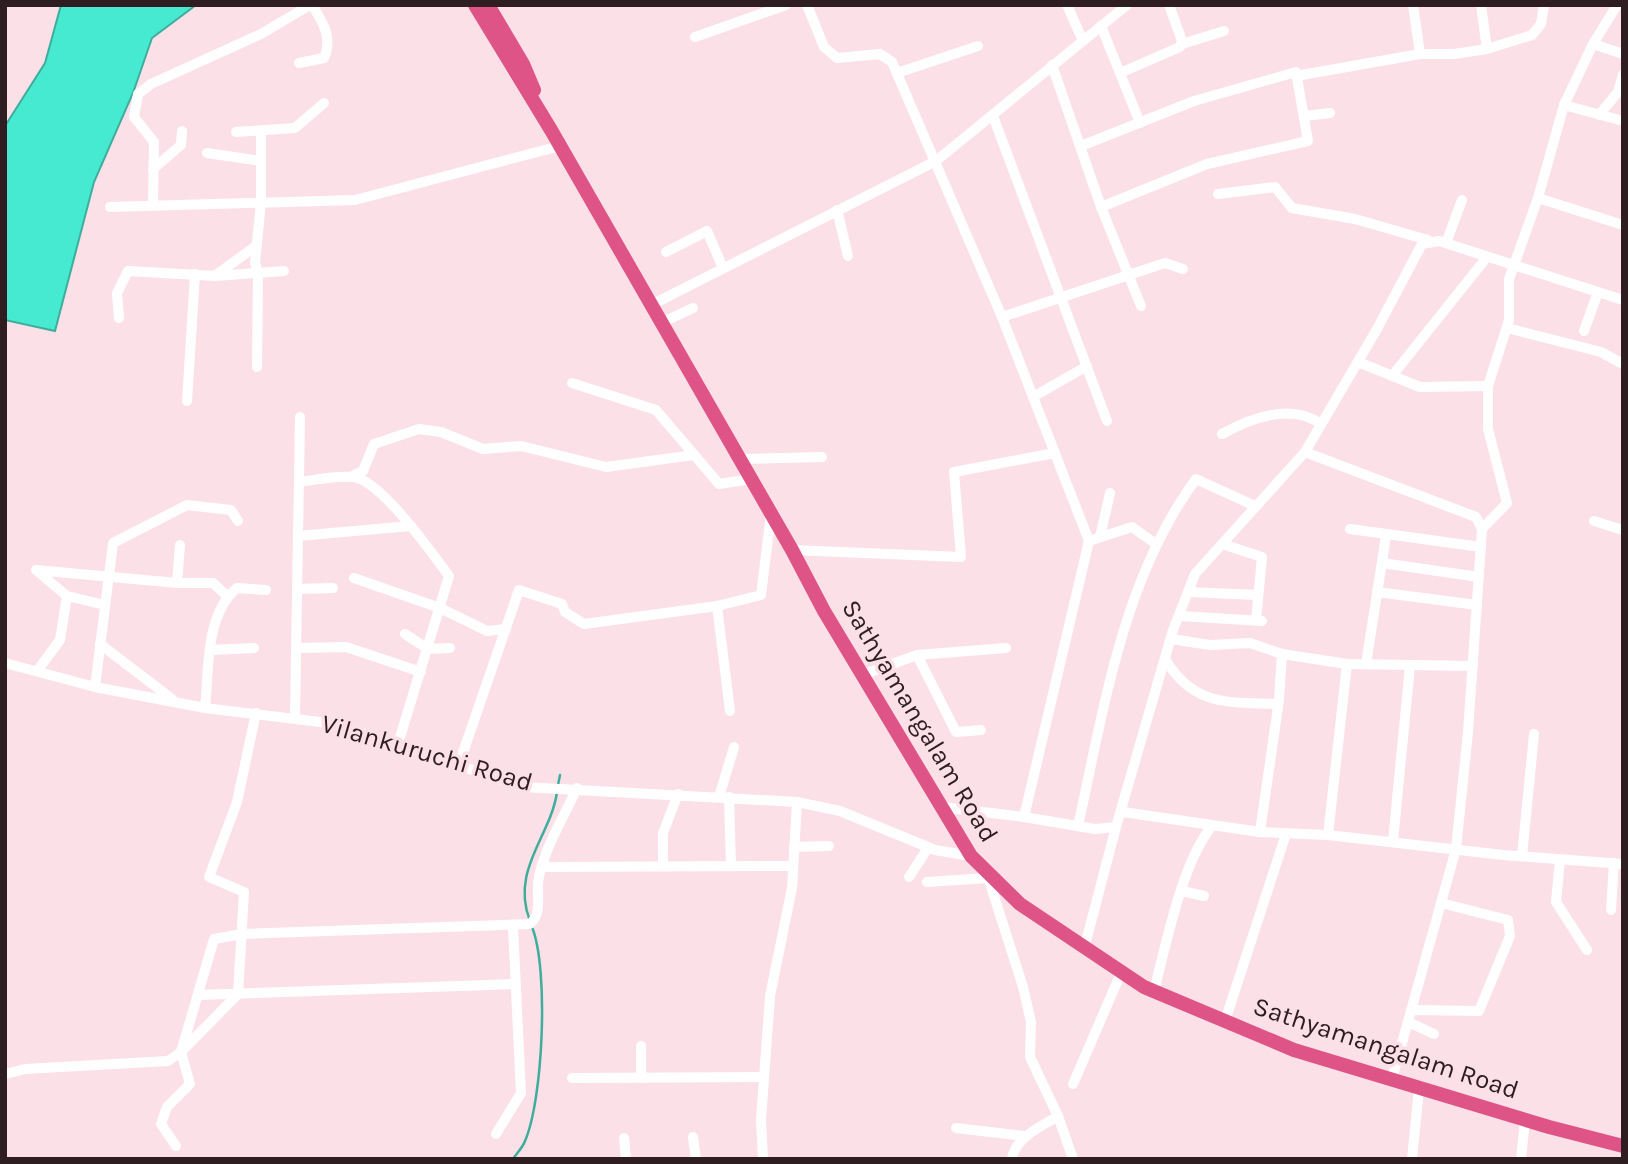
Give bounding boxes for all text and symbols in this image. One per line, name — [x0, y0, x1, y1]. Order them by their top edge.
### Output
street label: Sathyamangalam Road — [835, 594, 1005, 848]
street label: Vilankuruchi Road — [318, 708, 536, 798]
street label: Sathyamangalam Road — [1249, 990, 1523, 1106]

